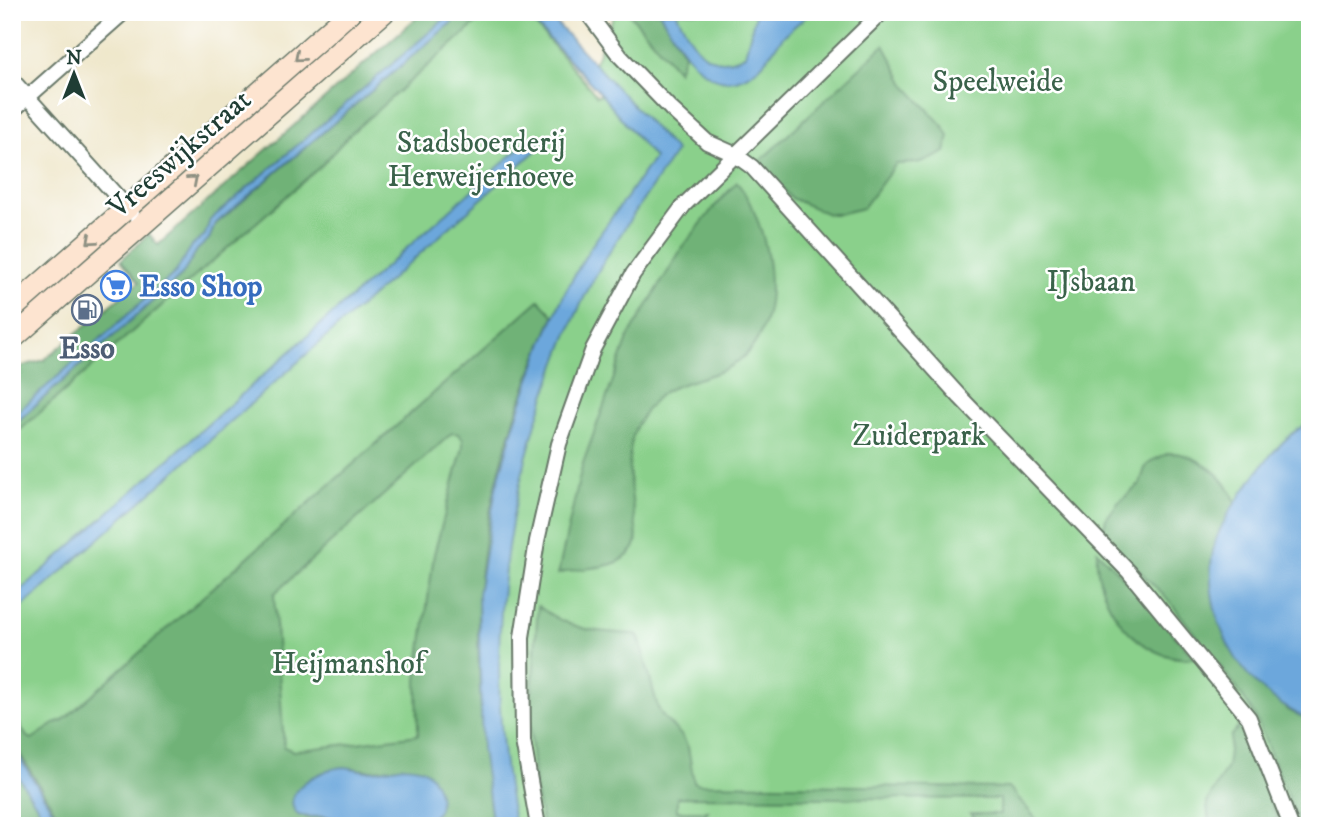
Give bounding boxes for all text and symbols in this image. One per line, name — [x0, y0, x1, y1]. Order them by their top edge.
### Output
north arrow — [38, 38, 108, 108]
text: N — [66, 47, 82, 70]
one-way arrow — [294, 49, 307, 62]
park label: Speelweide — [932, 64, 1064, 101]
street label: Vreeswijkstraat — [100, 82, 259, 227]
park label: Stadsboerderij Herweijerhoeve — [388, 125, 574, 196]
one-way arrow — [185, 176, 198, 188]
one-way arrow — [86, 232, 99, 244]
park label: IJsbaan — [1047, 264, 1136, 301]
supermarket icon: Esso Shop — [99, 269, 133, 303]
place label: Esso Shop — [139, 269, 262, 306]
fuel station icon: Esso — [70, 293, 104, 327]
place label: Esso — [59, 331, 115, 368]
park label: Zuiderpark — [852, 418, 986, 455]
park label: Heijmanshof — [272, 646, 429, 683]

